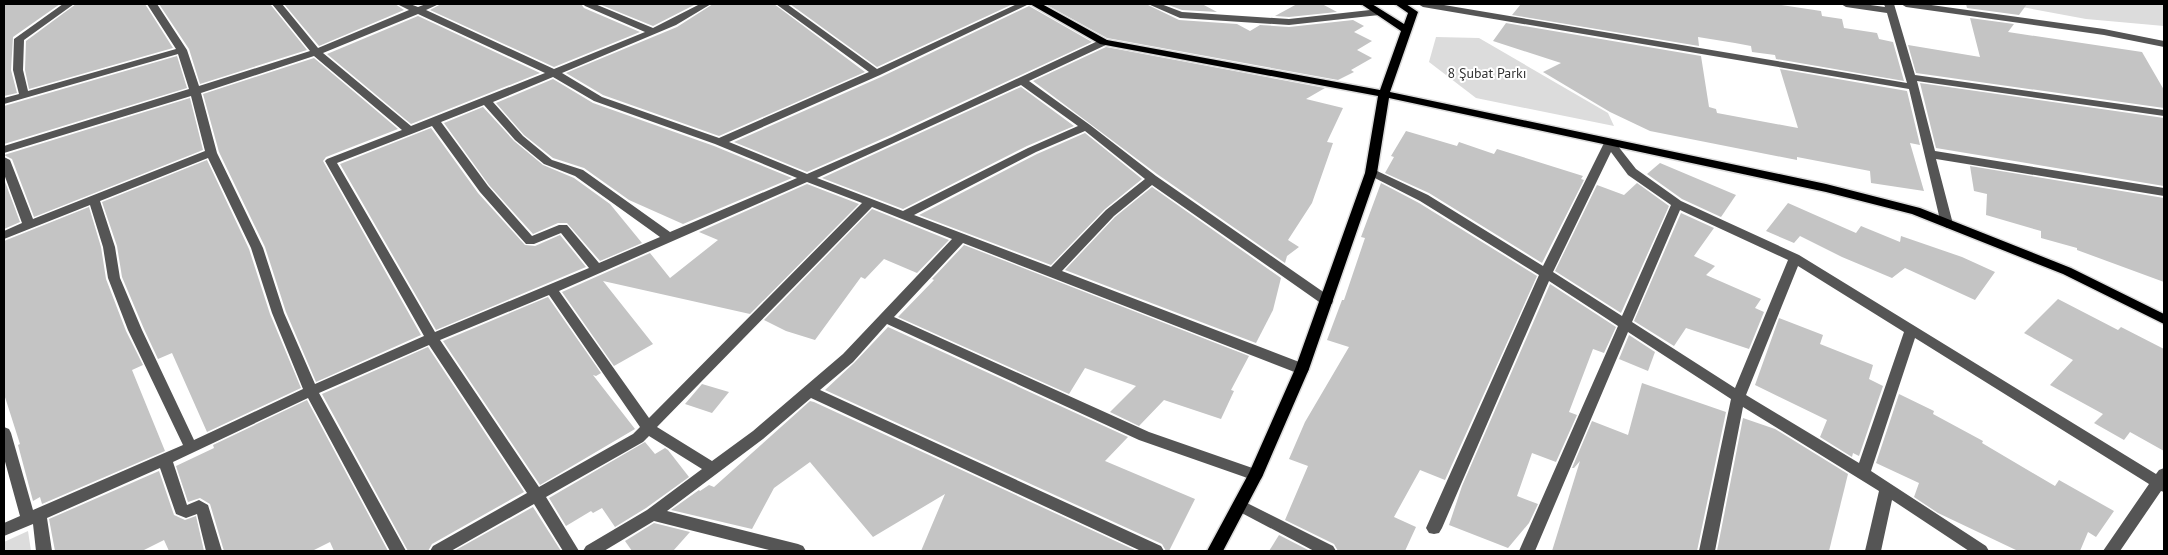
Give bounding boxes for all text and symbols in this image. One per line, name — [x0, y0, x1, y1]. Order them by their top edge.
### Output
park label: 8 Şubat Parkı — [1448, 64, 1526, 82]

